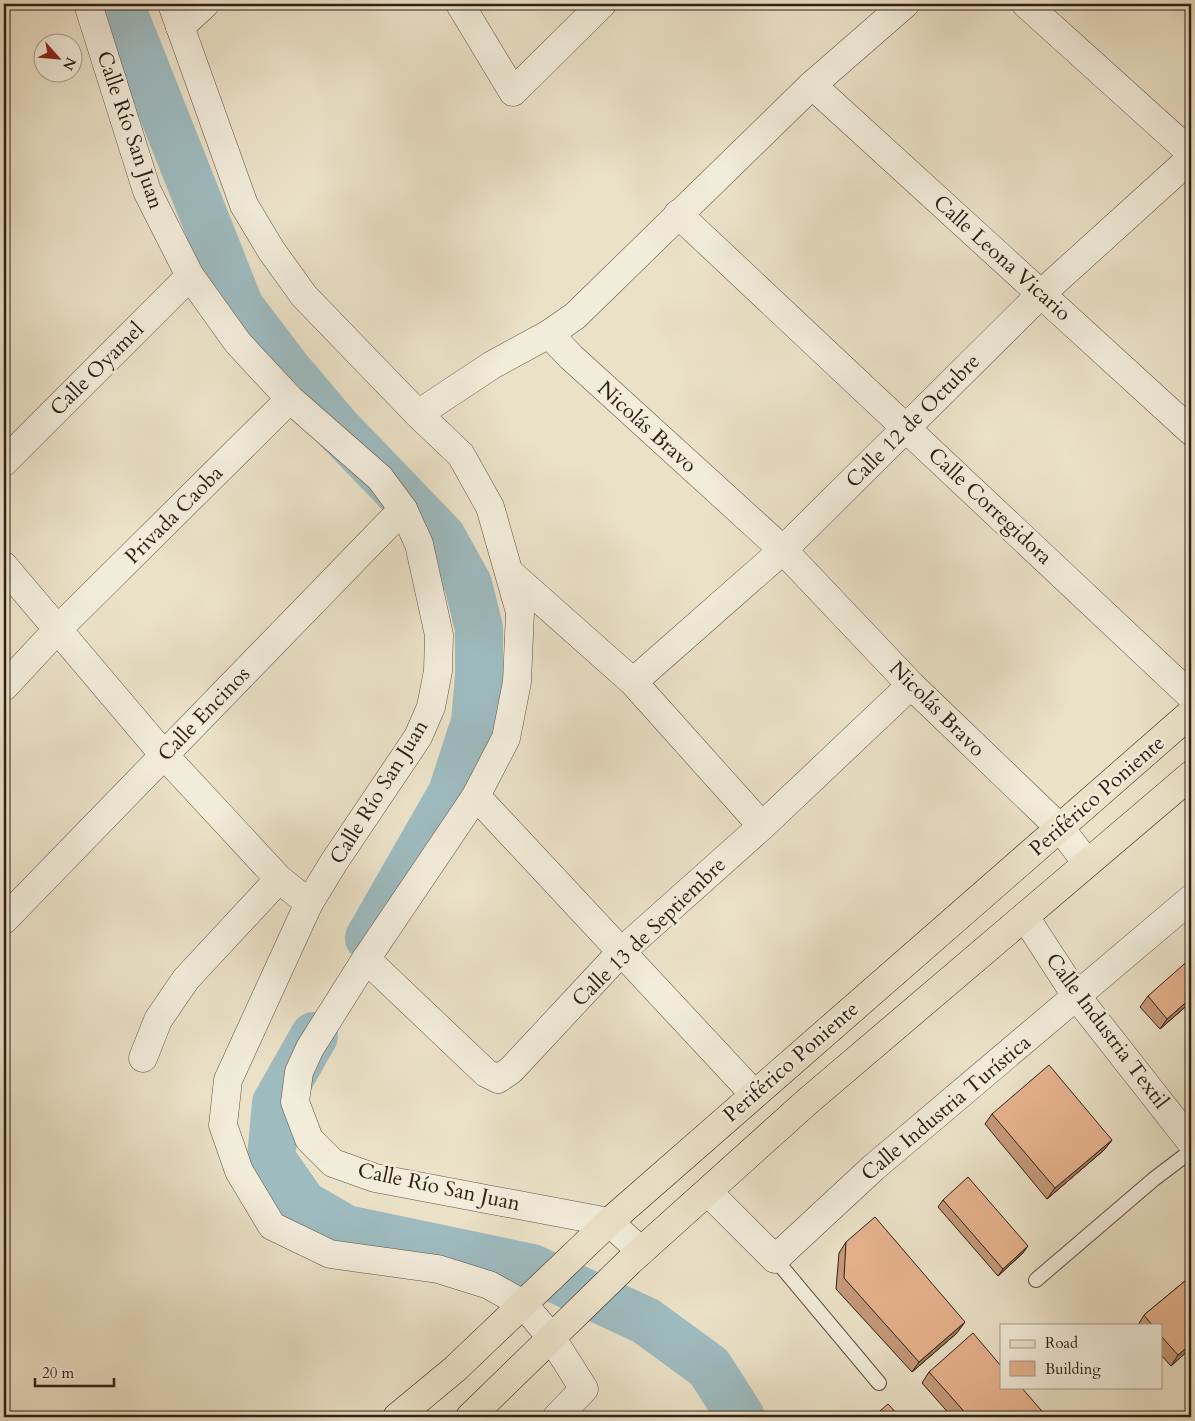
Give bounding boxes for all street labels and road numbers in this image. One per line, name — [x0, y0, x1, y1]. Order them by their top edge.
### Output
street label: Calle Río San Juan — [89, 47, 171, 213]
street label: Calle Leona Vicario — [927, 188, 1077, 328]
street label: Calle Oyamel — [44, 316, 150, 422]
street label: Calle 12 de Octubre — [840, 348, 986, 494]
street label: Nicolás Bravo — [591, 374, 703, 480]
street label: Calle Corregidora — [922, 441, 1058, 571]
street label: Privada Caoba — [118, 459, 230, 571]
street label: Nicolás Bravo — [883, 655, 991, 763]
street label: Calle Encinos — [151, 660, 257, 768]
street label: Calle Río San Juan — [323, 714, 435, 870]
street label: Periférico Poniente — [1023, 729, 1171, 863]
street label: Calle 13 de Septiembre — [566, 851, 732, 1013]
street label: Calle Industria Textil — [1039, 947, 1175, 1115]
street label: Periférico Poniente — [717, 995, 865, 1129]
street label: Calle Industria Turística — [855, 1028, 1037, 1188]
street label: Calle Río San Juan — [355, 1156, 523, 1218]

